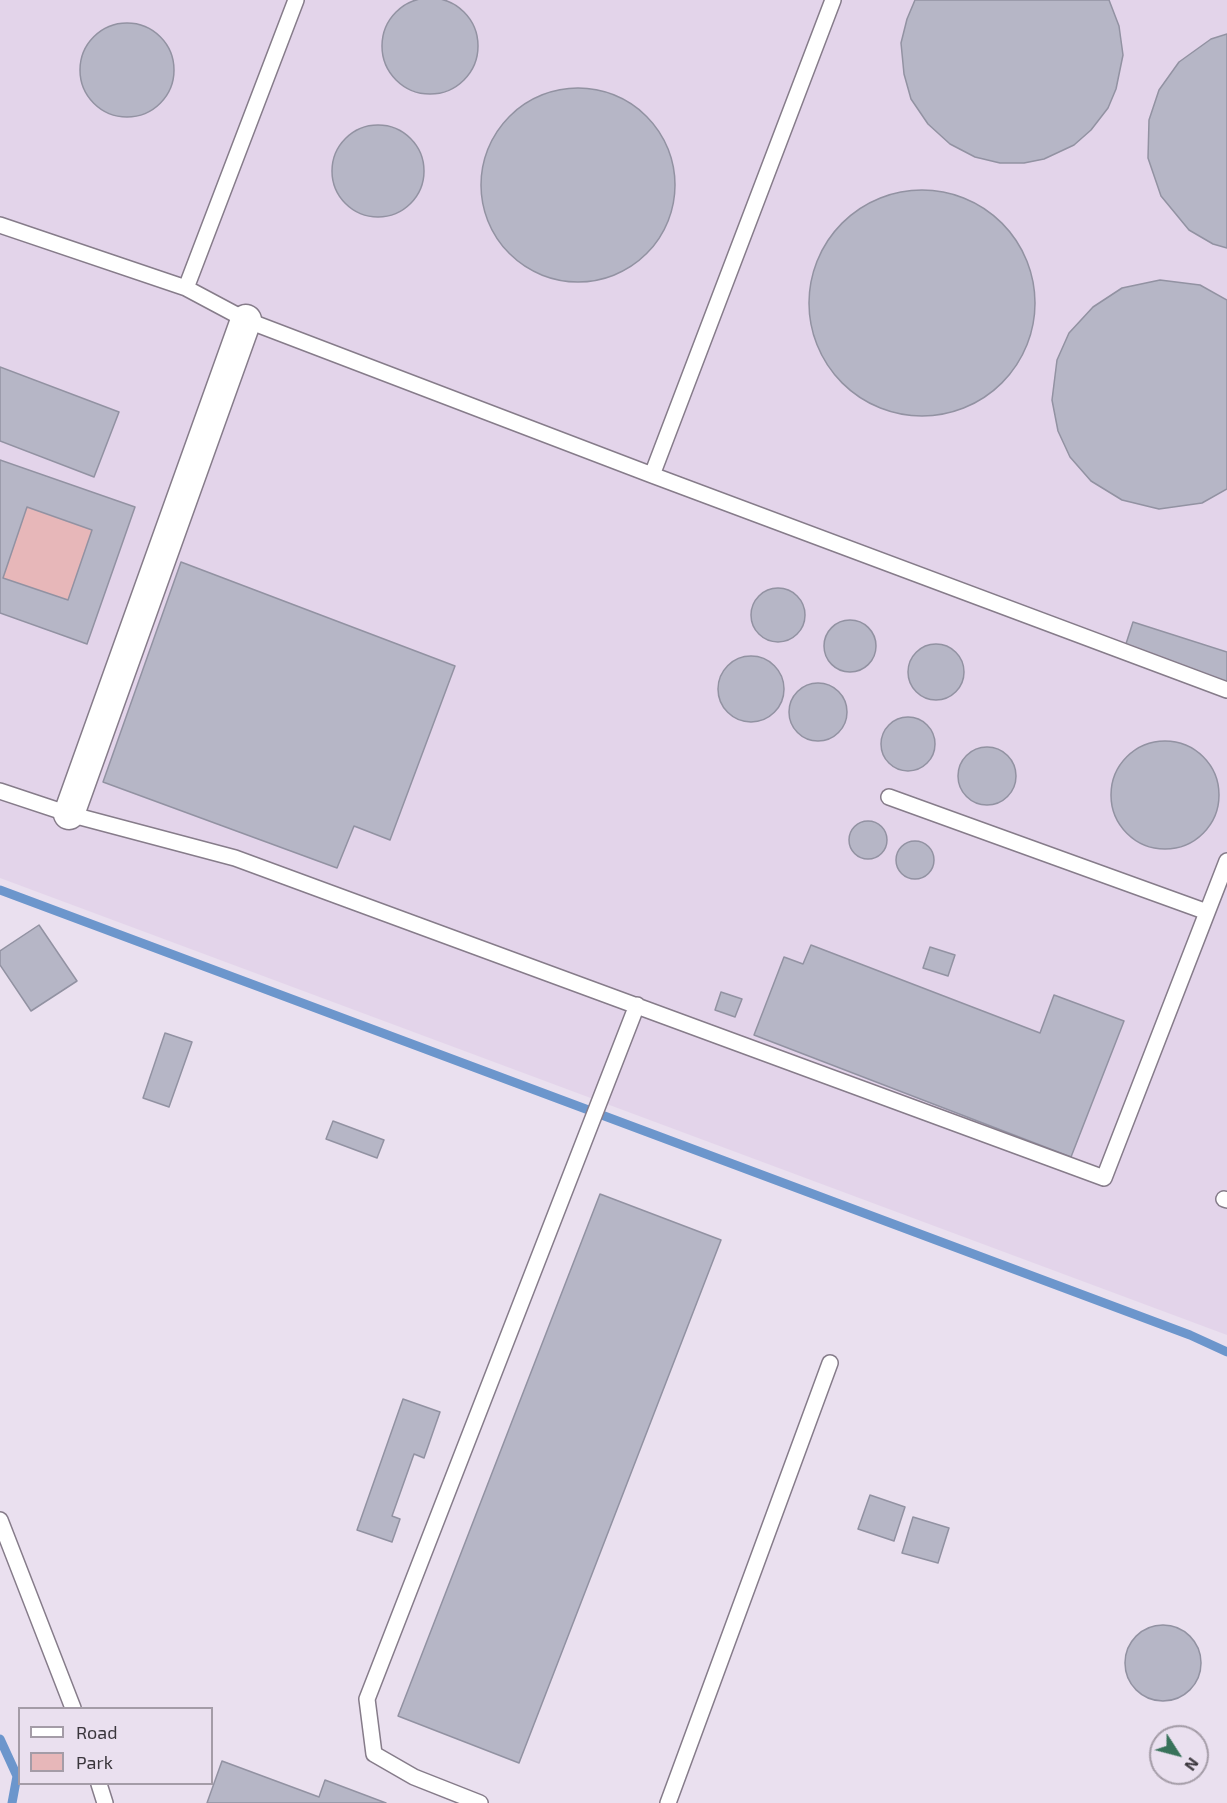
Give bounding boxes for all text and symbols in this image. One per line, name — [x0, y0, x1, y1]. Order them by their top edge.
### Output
legend — [18, 1707, 213, 1785]
text: Road — [76, 1721, 117, 1743]
north arrow — [1149, 1725, 1209, 1785]
text: Park — [76, 1751, 113, 1773]
text: N — [1181, 1754, 1203, 1775]

